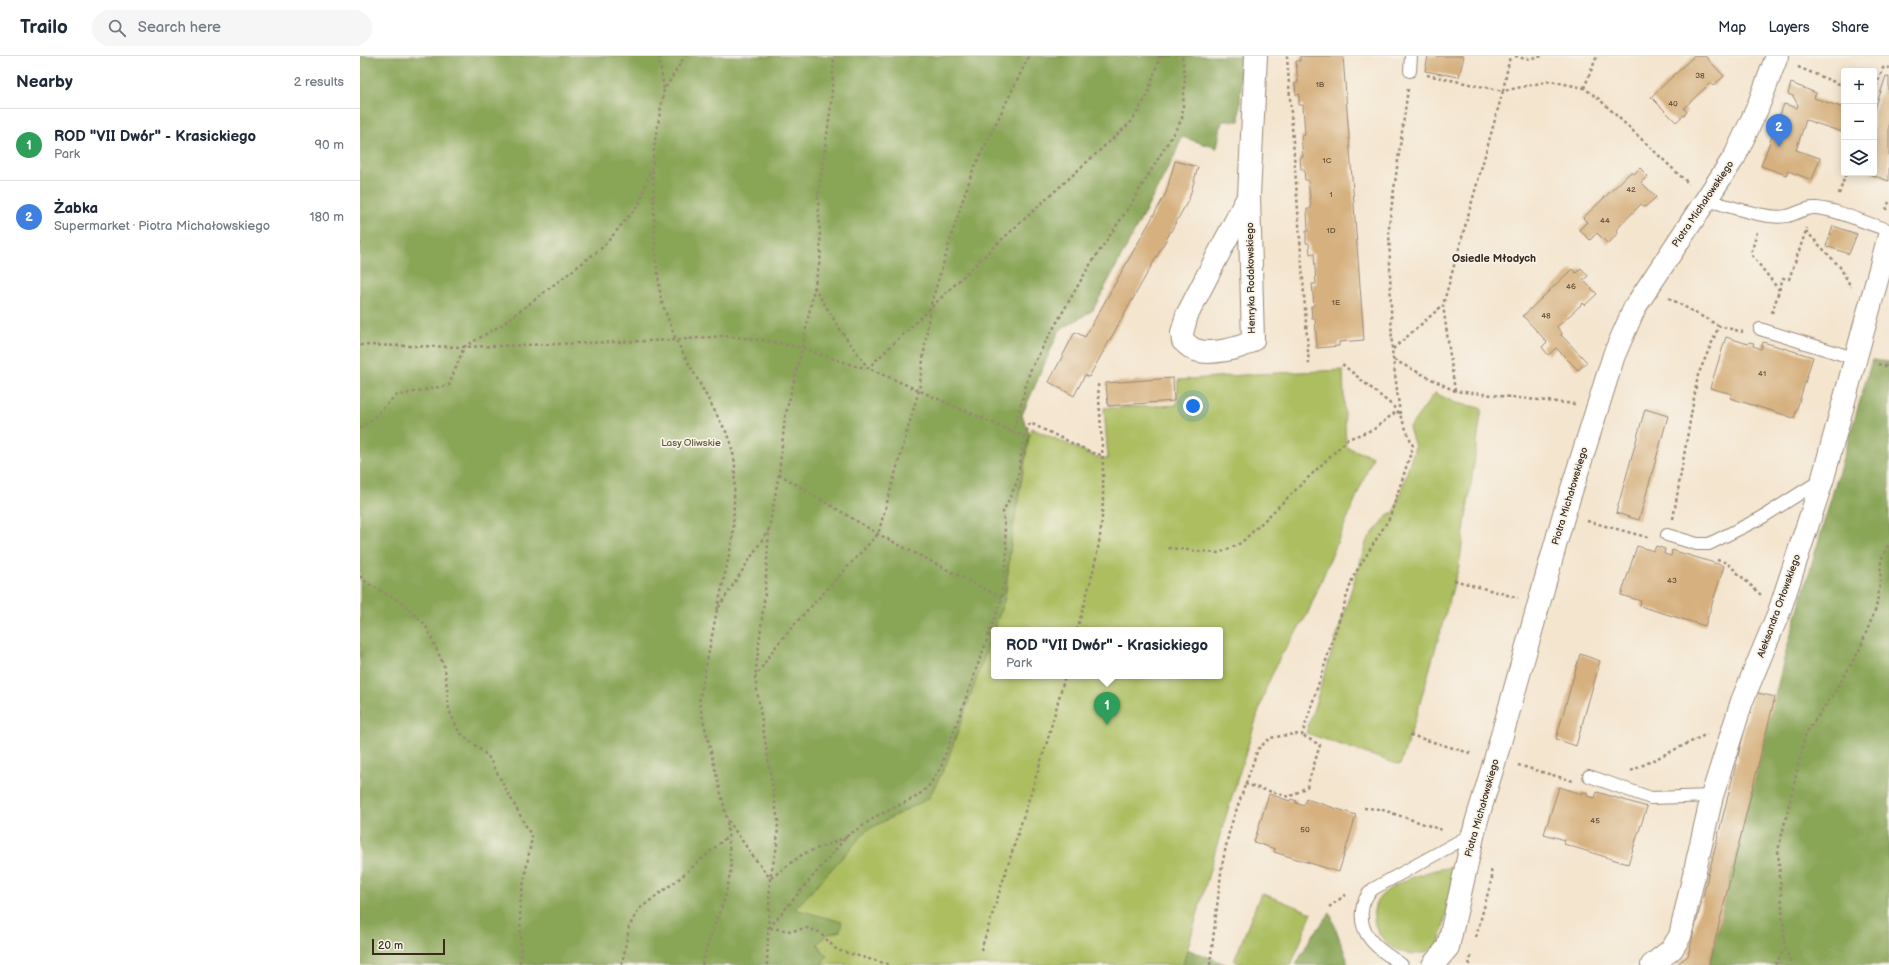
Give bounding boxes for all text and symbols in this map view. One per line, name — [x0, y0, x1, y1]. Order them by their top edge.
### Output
search box — [92, 10, 372, 46]
text: Trailo — [20, 16, 68, 39]
icon: search — [106, 17, 128, 39]
text: Search here — [138, 18, 221, 37]
text: Map — [1718, 19, 1746, 36]
text: Layers — [1768, 19, 1810, 36]
text: Share — [1832, 19, 1869, 36]
map controls — [1841, 68, 1877, 176]
button: + — [1841, 68, 1877, 104]
house number: 38 — [1695, 71, 1705, 80]
text: Nearby — [16, 72, 73, 92]
text: 2 results — [294, 74, 344, 90]
house number: 1B — [1316, 80, 1325, 89]
house number: 40 — [1668, 99, 1678, 108]
button: − — [1841, 104, 1877, 140]
pin: 2 — [1766, 114, 1792, 147]
text: ROD "VII Dwór" - Krasickiego — [54, 127, 256, 146]
text: 1 — [26, 137, 32, 153]
text: 90 m — [315, 137, 344, 153]
button: layers — [1841, 140, 1877, 176]
text: Park — [54, 146, 80, 162]
house number: 1C — [1323, 156, 1332, 165]
street label: Piotra Michałowskiego — [1670, 158, 1737, 249]
house number: 42 — [1626, 185, 1636, 194]
house number: 1 — [1329, 190, 1333, 199]
text: Żabka — [54, 199, 98, 218]
text: 2 — [25, 209, 33, 225]
text: 180 m — [309, 209, 344, 225]
house number: 44 — [1600, 216, 1610, 225]
text: Supermarket · Piotra Michałowskiego — [54, 218, 270, 234]
street label: Henryka Rodakowskiego — [1244, 222, 1258, 334]
house number: 1D — [1327, 226, 1336, 235]
district label: Osiedle Młodych — [1452, 252, 1536, 265]
house number: 46 — [1566, 282, 1576, 291]
house number: 1E — [1332, 298, 1340, 307]
house number: 48 — [1541, 311, 1551, 320]
house number: 41 — [1758, 369, 1766, 378]
your location — [1183, 396, 1203, 416]
park label: Lasy Oliwskie — [661, 437, 721, 449]
street label: Piotra Michałowskiego — [1549, 445, 1591, 546]
street label: Aleksandra Orłowskiego — [1755, 552, 1803, 659]
house number: 43 — [1667, 576, 1677, 585]
popup — [991, 627, 1223, 679]
text: ROD "VII Dwór" - Krasickiego — [1006, 636, 1208, 655]
text: Park — [1006, 655, 1032, 671]
pin: 1 — [1094, 692, 1120, 725]
street label: Piotra Michałowskiego — [1462, 757, 1502, 858]
house number: 45 — [1590, 816, 1600, 825]
house number: 50 — [1300, 825, 1310, 834]
scale bar — [372, 937, 445, 956]
text: 20 m — [378, 939, 403, 952]

